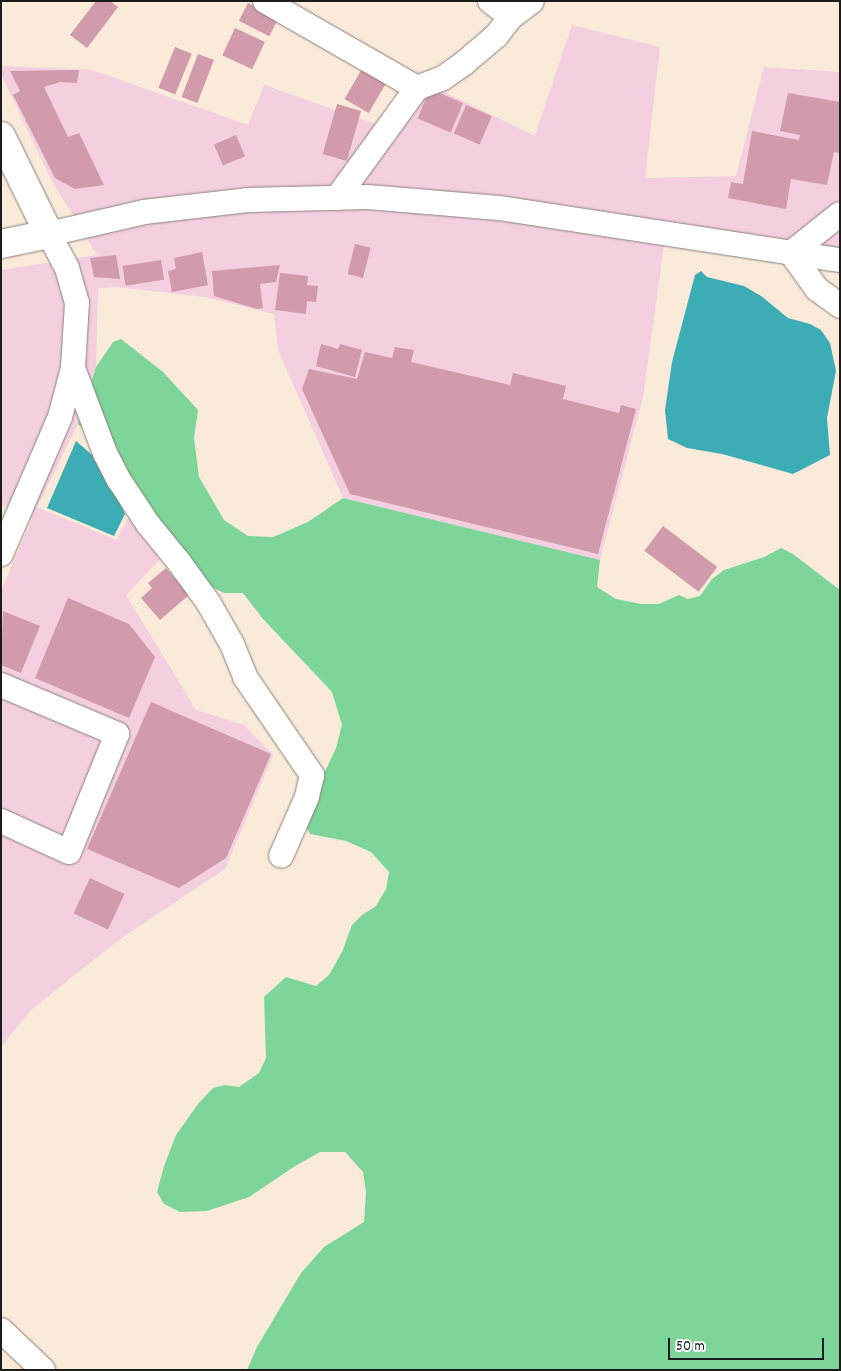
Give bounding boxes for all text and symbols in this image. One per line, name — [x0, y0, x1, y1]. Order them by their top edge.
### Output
scale bar — [671, 1328, 827, 1360]
text: 50 m — [676, 1336, 705, 1358]

